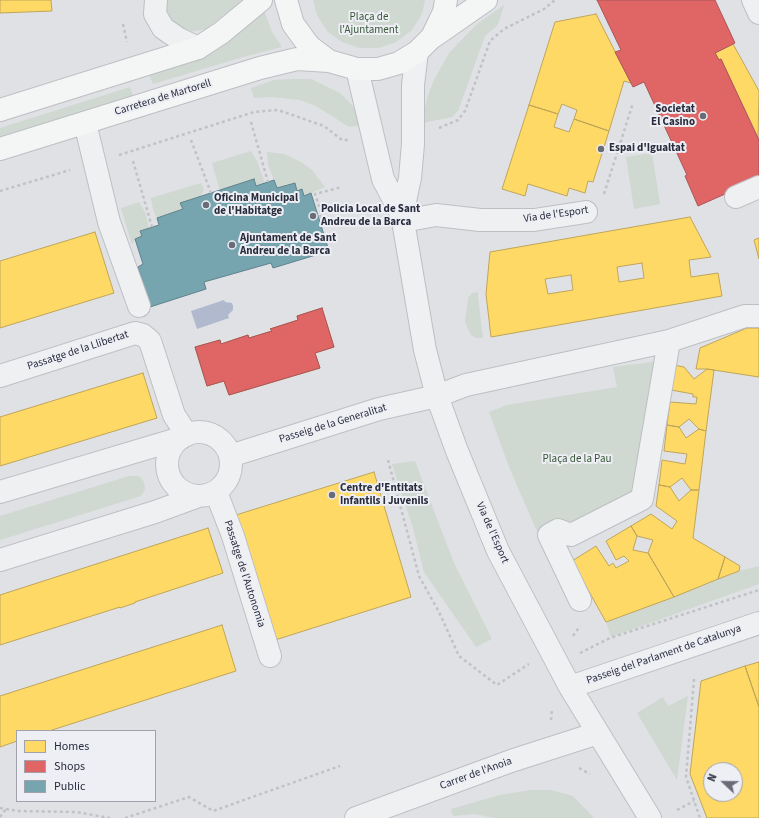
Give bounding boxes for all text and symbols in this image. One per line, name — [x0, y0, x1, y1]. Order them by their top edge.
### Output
park label: Plaça de l'Ajuntament — [340, 11, 398, 37]
street label: Carretera de Martorell — [113, 77, 213, 119]
place label: Societat El Casino — [651, 103, 695, 129]
marker: Societat El Casino — [698, 111, 708, 121]
place label: Espai d'Igualtat — [609, 142, 685, 156]
marker: Espai d'Igualtat — [596, 144, 606, 154]
place label: Oficina Municipal de l'Habitatge — [214, 192, 298, 218]
marker: Oficina Municipal de l'Habitatge — [201, 200, 211, 210]
place label: Policia Local de Sant Andreu de la Barca — [321, 203, 420, 229]
street label: Via de l'Esport — [523, 204, 589, 226]
marker: Policia Local de Sant Andreu de la Barca — [308, 211, 318, 221]
place label: Ajuntament de Sant Andreu de la Barca — [240, 232, 336, 258]
marker: Ajuntament de Sant Andreu de la Barca — [227, 240, 237, 250]
street label: Passatge de la Llibertat — [26, 328, 130, 374]
street label: Passeig de la Generalitat — [278, 401, 388, 447]
park label: Plaça de la Pau — [543, 453, 611, 467]
place label: Centre d'Entitats Infantils i Juvenils — [340, 482, 428, 508]
marker: Centre d'Entitats Infantils i Juvenils — [327, 490, 337, 500]
street label: Via de l'Esport — [473, 500, 511, 566]
street label: Passatge de l'Autonomia — [220, 519, 268, 629]
street label: Passeig del Parlament de Catalunya — [585, 622, 743, 688]
legend — [16, 730, 156, 802]
text: Homes — [54, 738, 89, 755]
street label: Carrer de l'Anoia — [438, 755, 514, 793]
text: Shops — [54, 758, 85, 775]
north arrow — [703, 762, 743, 802]
text: N — [704, 771, 721, 784]
text: Public — [54, 778, 85, 795]

